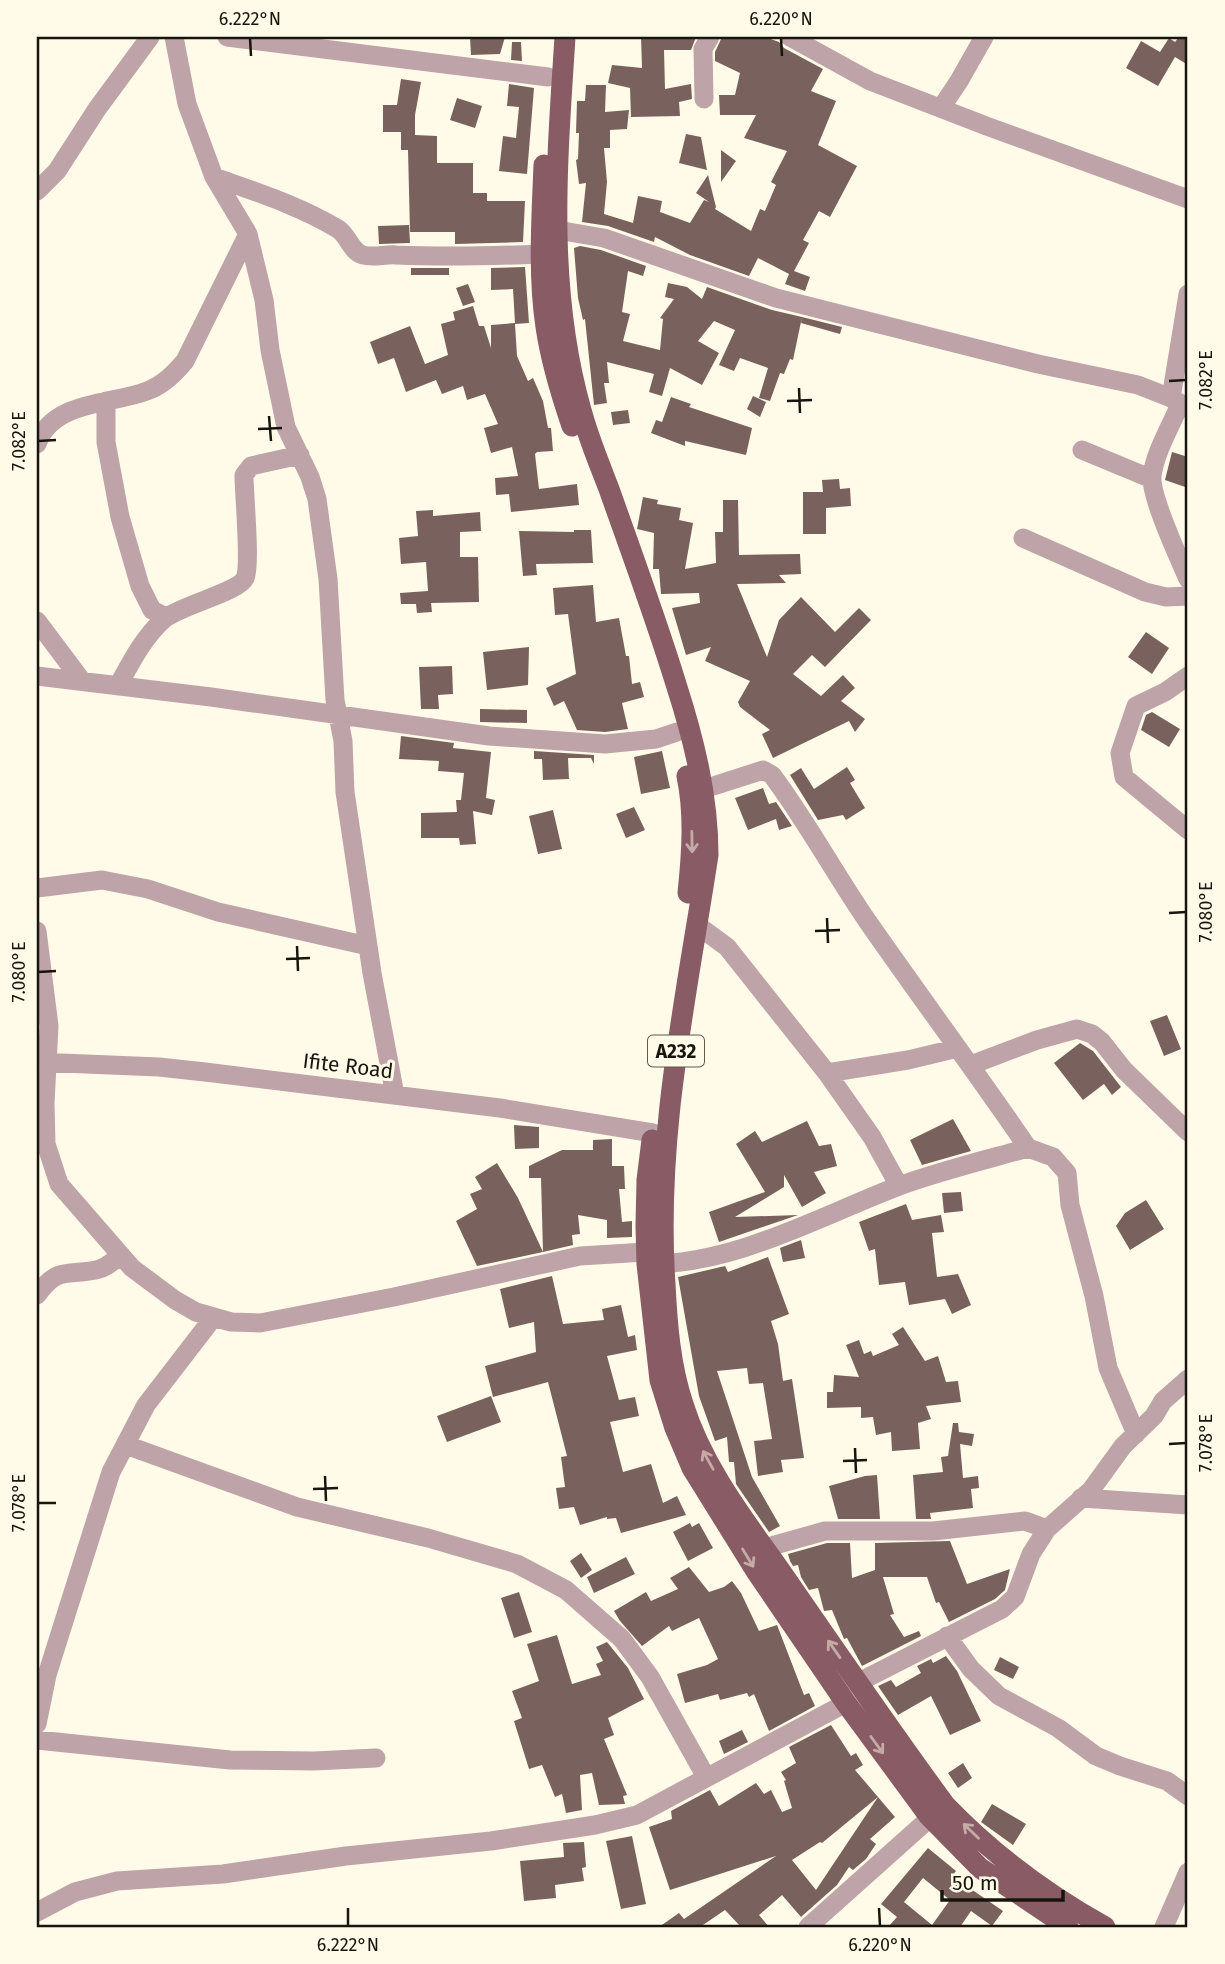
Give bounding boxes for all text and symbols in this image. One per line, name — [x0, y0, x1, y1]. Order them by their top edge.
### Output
text: 6.222°N — [219, 8, 281, 30]
text: 6.220°N — [749, 8, 813, 30]
text: 7.082°E — [1195, 350, 1217, 410]
text: 7.082°E — [8, 411, 30, 471]
one-way arrow — [685, 830, 698, 853]
text: 7.080°E — [1195, 881, 1217, 943]
text: 7.080°E — [8, 941, 30, 1003]
road number: A232 — [648, 1036, 704, 1066]
street label: Ifite Road — [301, 1048, 395, 1084]
text: 7.078°E — [1195, 1414, 1217, 1472]
one-way arrow — [701, 1451, 715, 1471]
text: 7.078°E — [8, 1474, 30, 1532]
one-way arrow — [741, 1547, 755, 1567]
one-way arrow — [827, 1640, 841, 1659]
one-way arrow — [869, 1735, 884, 1754]
one-way arrow — [963, 1822, 980, 1839]
scale bar — [942, 1859, 1062, 1903]
text: 50 m — [952, 1870, 998, 1896]
text: 6.222°N — [317, 1934, 379, 1956]
text: 6.220°N — [848, 1934, 912, 1956]

